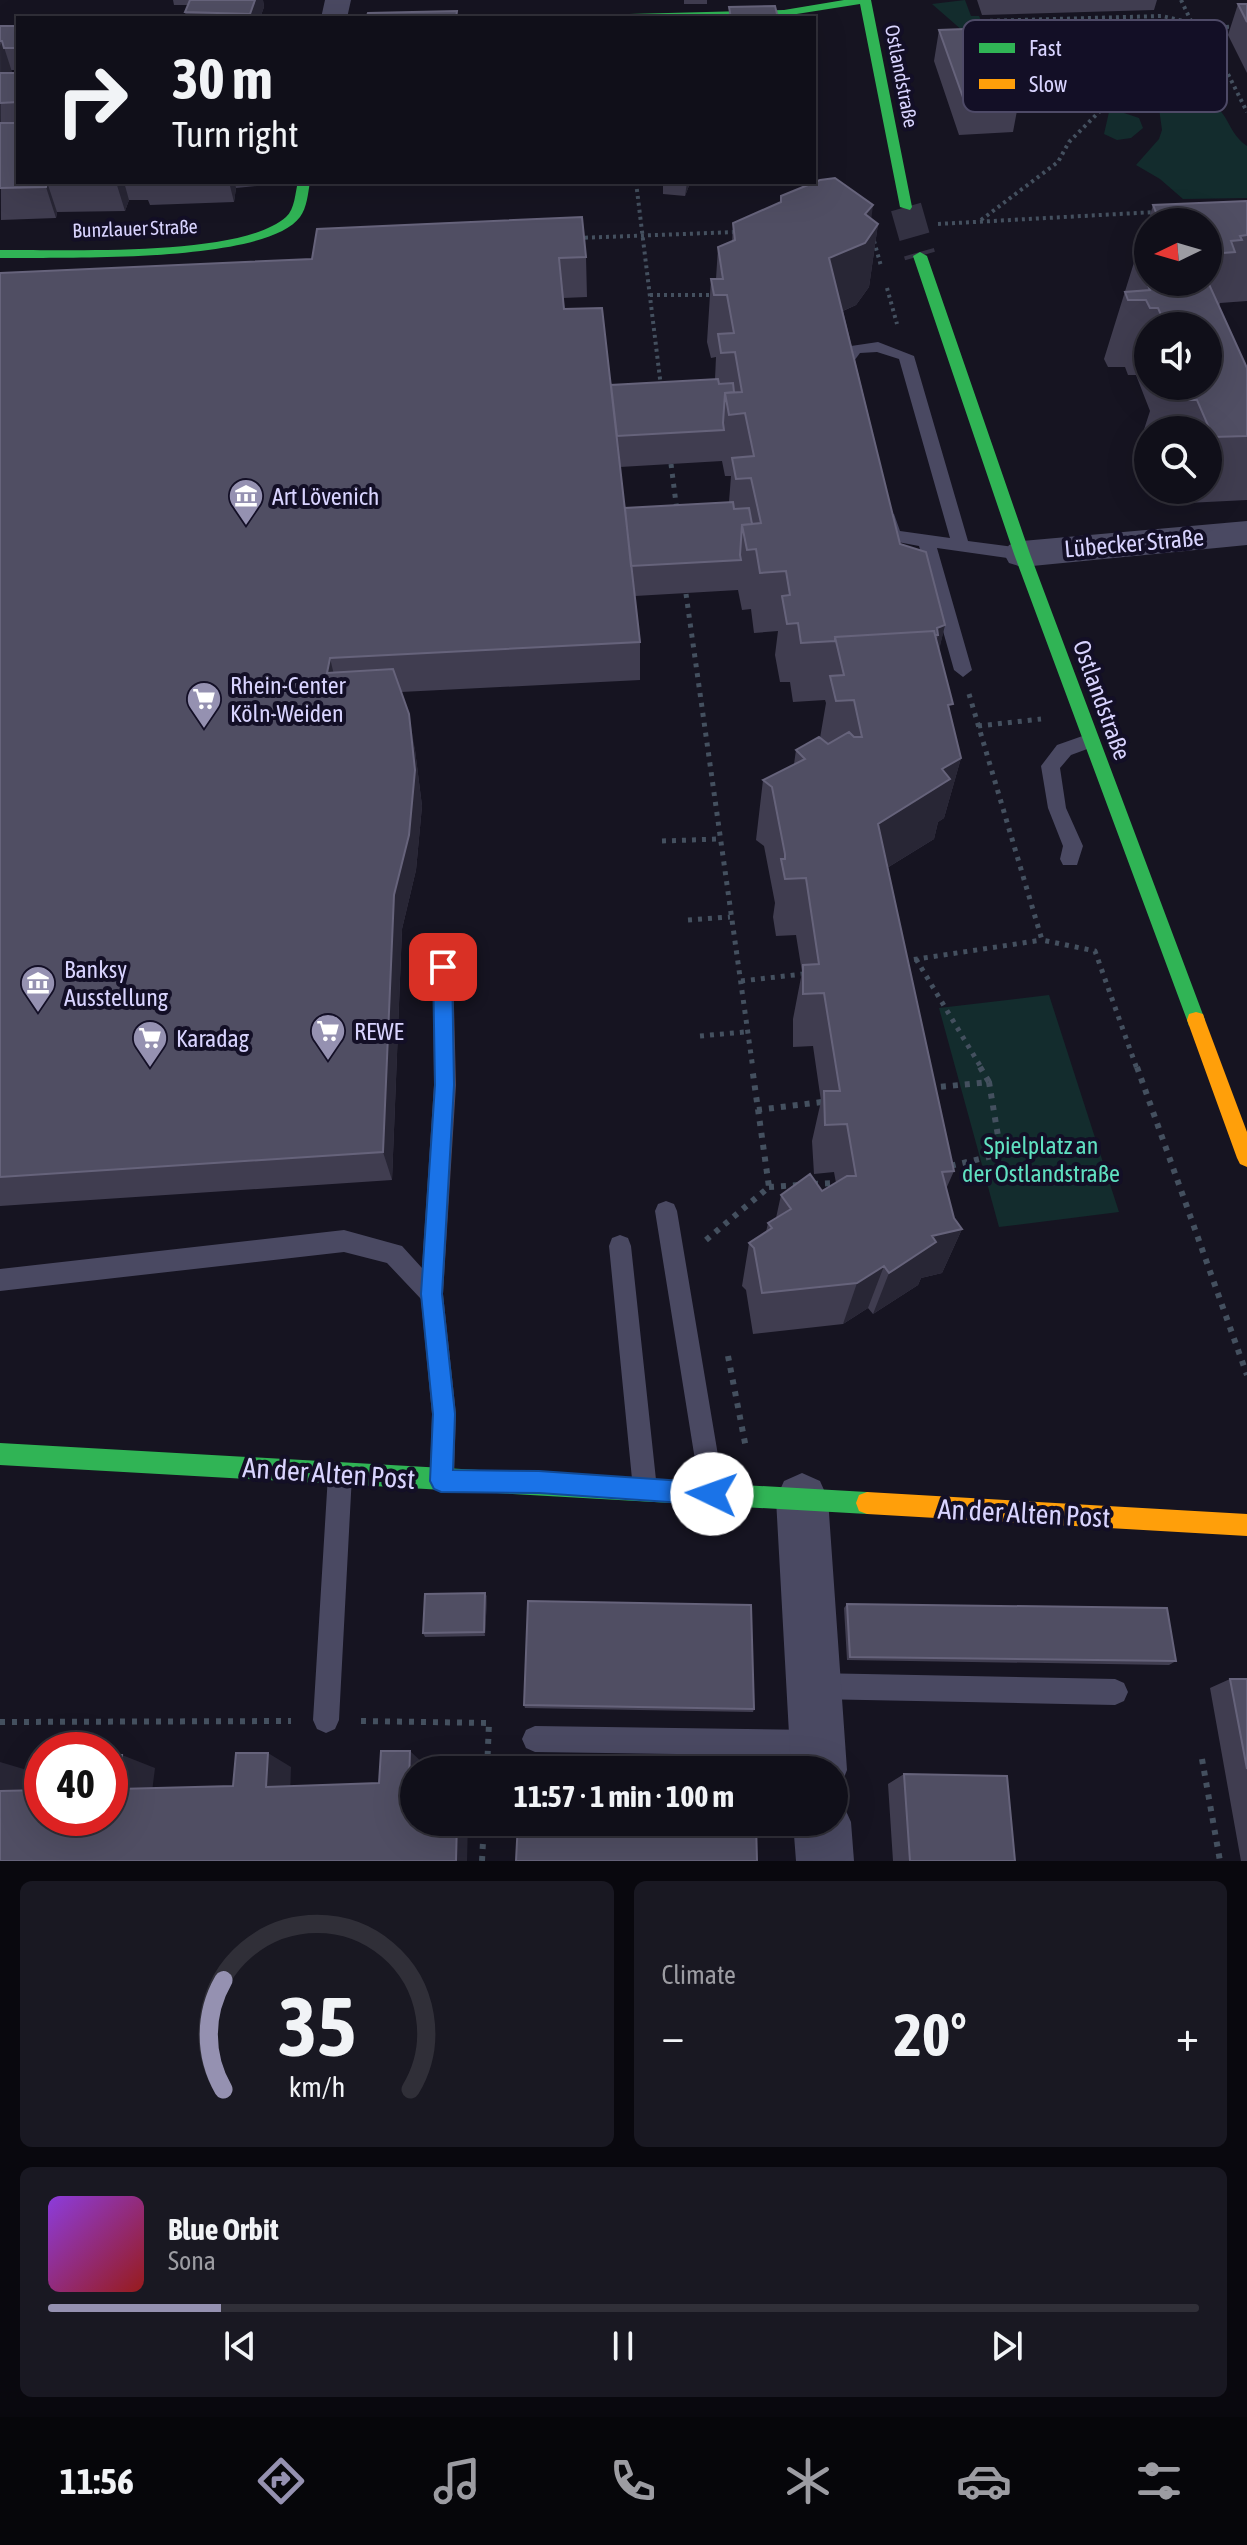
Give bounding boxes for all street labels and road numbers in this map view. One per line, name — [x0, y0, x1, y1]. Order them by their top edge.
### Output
street label: Ostlandstraße — [881, 23, 923, 129]
street label: Bunzlauer Straße — [72, 214, 198, 242]
street label: Lübecker Straße — [1063, 523, 1205, 563]
street label: Ostlandstraße — [1068, 637, 1136, 763]
street label: An der Alten Post — [242, 1451, 416, 1495]
street label: An der Alten Post — [937, 1492, 1111, 1534]

